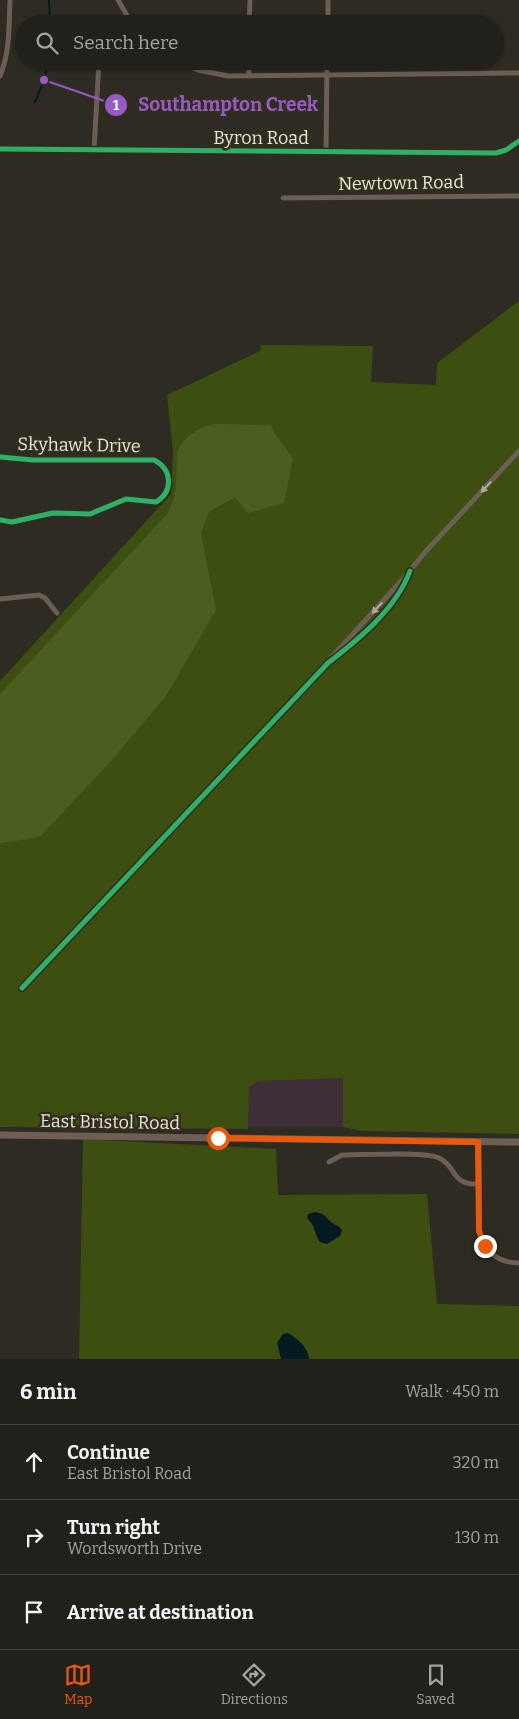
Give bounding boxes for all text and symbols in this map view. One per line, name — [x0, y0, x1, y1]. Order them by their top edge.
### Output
search box — [15, 15, 504, 70]
icon: search — [33, 29, 61, 57]
text: Search here — [73, 31, 178, 54]
callout: Southampton Creek — [103, 88, 329, 122]
text: Southampton Creek — [138, 93, 319, 116]
text: 1 — [113, 96, 120, 114]
street label: Byron Road — [213, 127, 309, 149]
street label: Newtown Road — [338, 171, 464, 195]
street label: Skyhawk Drive — [17, 433, 141, 457]
one-way arrow — [480, 481, 492, 493]
one-way arrow — [371, 601, 383, 613]
street label: East Bristol Road — [40, 1110, 181, 1134]
route start — [207, 1127, 230, 1150]
route end — [474, 1235, 497, 1258]
text: 6 min — [20, 1379, 76, 1405]
text: Walk · 450 m — [405, 1382, 499, 1401]
text: Continue — [67, 1441, 150, 1464]
icon: ahead — [20, 1448, 48, 1476]
text: 320 m — [452, 1453, 499, 1472]
text: East Bristol Road — [67, 1464, 192, 1483]
text: Turn right — [67, 1516, 160, 1539]
icon: right — [20, 1523, 48, 1551]
text: 130 m — [455, 1528, 499, 1547]
text: Wordsworth Drive — [67, 1539, 202, 1558]
icon: arrive — [20, 1598, 48, 1626]
text: Arrive at destination — [67, 1601, 254, 1624]
tab: Map — [64, 1661, 92, 1708]
tab: Directions — [221, 1661, 288, 1708]
tab: Saved — [416, 1661, 455, 1708]

